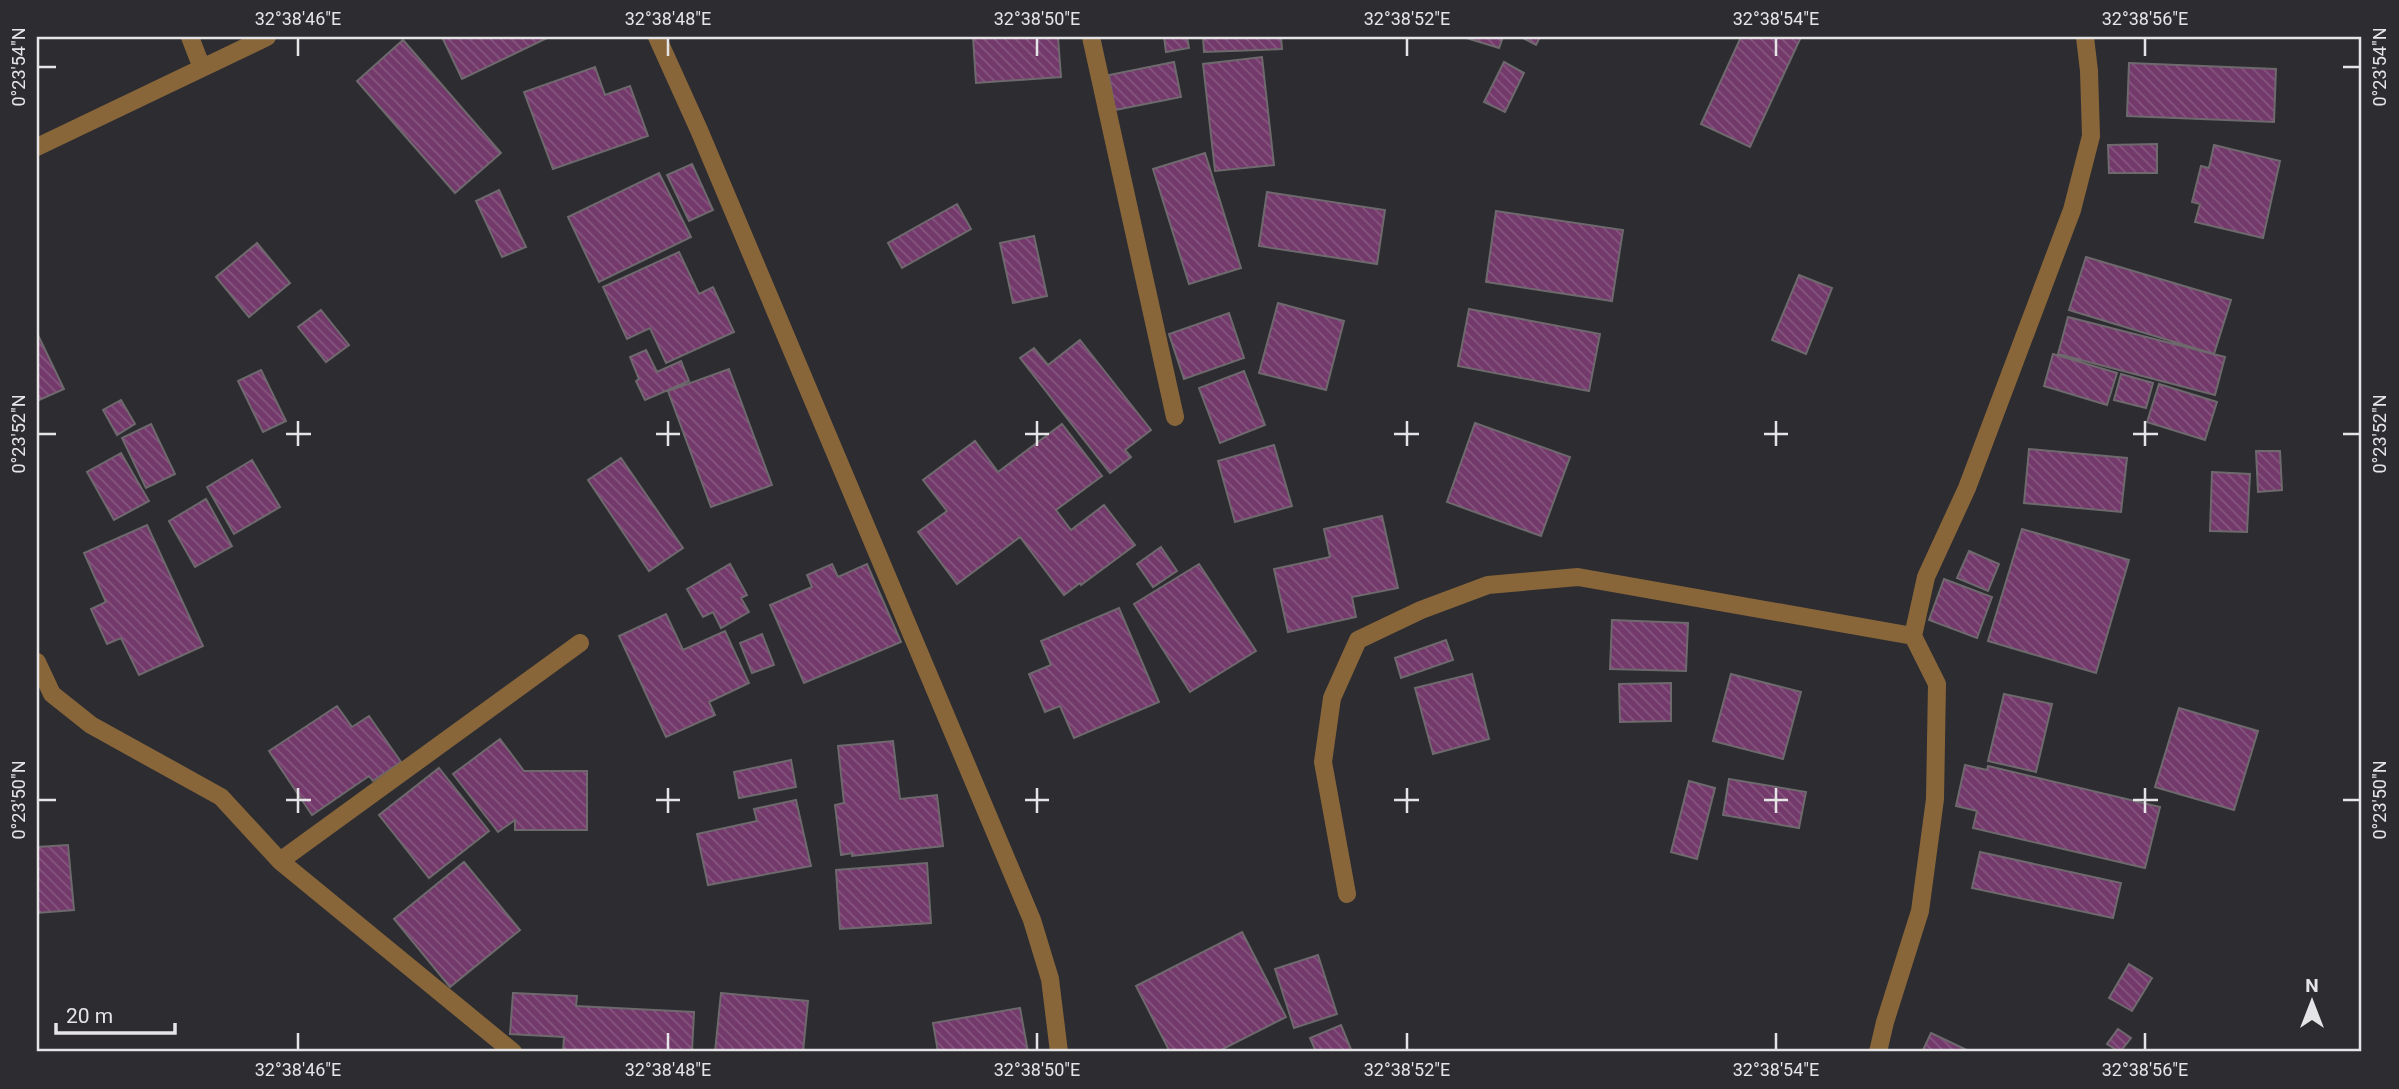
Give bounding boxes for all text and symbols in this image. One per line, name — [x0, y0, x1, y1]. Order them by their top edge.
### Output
text: 32°38'46"E — [255, 8, 341, 29]
text: 32°38'48"E — [625, 8, 711, 29]
text: 32°38'50"E — [994, 8, 1080, 29]
text: 32°38'52"E — [1364, 8, 1450, 29]
text: 32°38'54"E — [1733, 8, 1819, 29]
text: 32°38'56"E — [2102, 8, 2188, 29]
text: 0°23'54"N — [8, 27, 29, 107]
text: 0°23'54"N — [2369, 27, 2390, 107]
text: 0°23'52"N — [8, 394, 29, 474]
text: 0°23'52"N — [2369, 394, 2390, 474]
text: 0°23'50"N — [8, 760, 29, 840]
text: 0°23'50"N — [2369, 760, 2390, 840]
north arrow — [2276, 967, 2346, 1036]
text: N — [2305, 974, 2319, 997]
scale bar — [56, 991, 175, 1035]
text: 20 m — [66, 1004, 113, 1028]
text: 32°38'46"E — [255, 1059, 341, 1080]
text: 32°38'48"E — [625, 1059, 711, 1080]
text: 32°38'50"E — [994, 1059, 1080, 1080]
text: 32°38'52"E — [1364, 1059, 1450, 1080]
text: 32°38'54"E — [1733, 1059, 1819, 1080]
text: 32°38'56"E — [2102, 1059, 2188, 1080]

